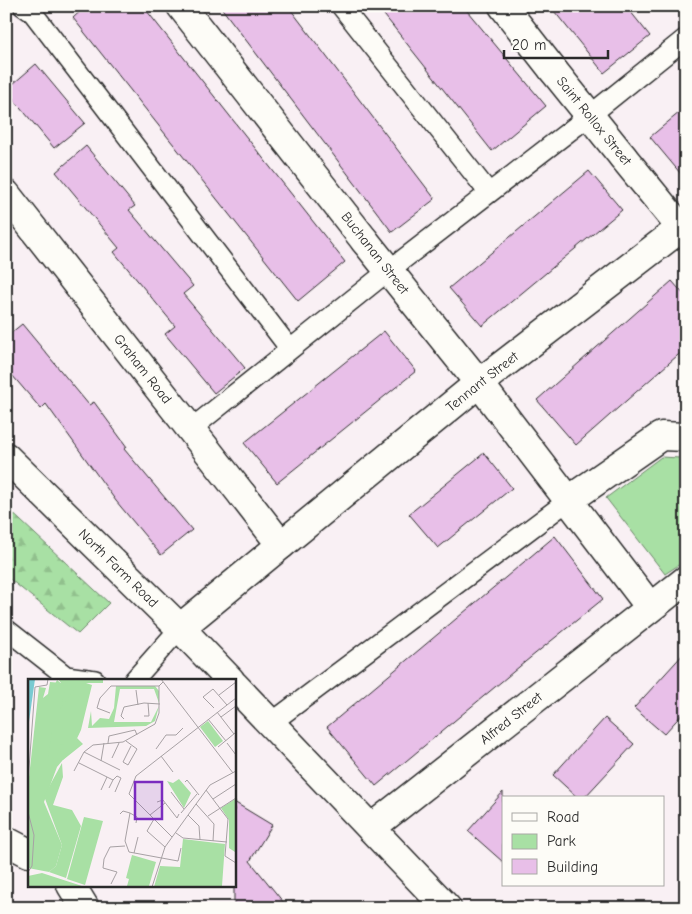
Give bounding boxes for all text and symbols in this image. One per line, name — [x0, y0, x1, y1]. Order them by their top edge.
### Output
scale bar — [504, 28, 608, 60]
text: 20 m — [512, 36, 546, 54]
street label: Saint Rollox Street — [553, 73, 636, 170]
street label: Buchanan Street — [338, 208, 413, 298]
street label: Graham Road — [110, 330, 176, 407]
street label: Tennant Street — [442, 347, 522, 415]
street label: North Farm Road — [75, 525, 162, 611]
inset map — [28, 679, 235, 886]
street label: Alfred Street — [476, 688, 546, 748]
legend — [502, 796, 664, 886]
text: Road — [547, 808, 579, 826]
text: Park — [547, 832, 576, 850]
text: Building — [547, 858, 598, 876]

